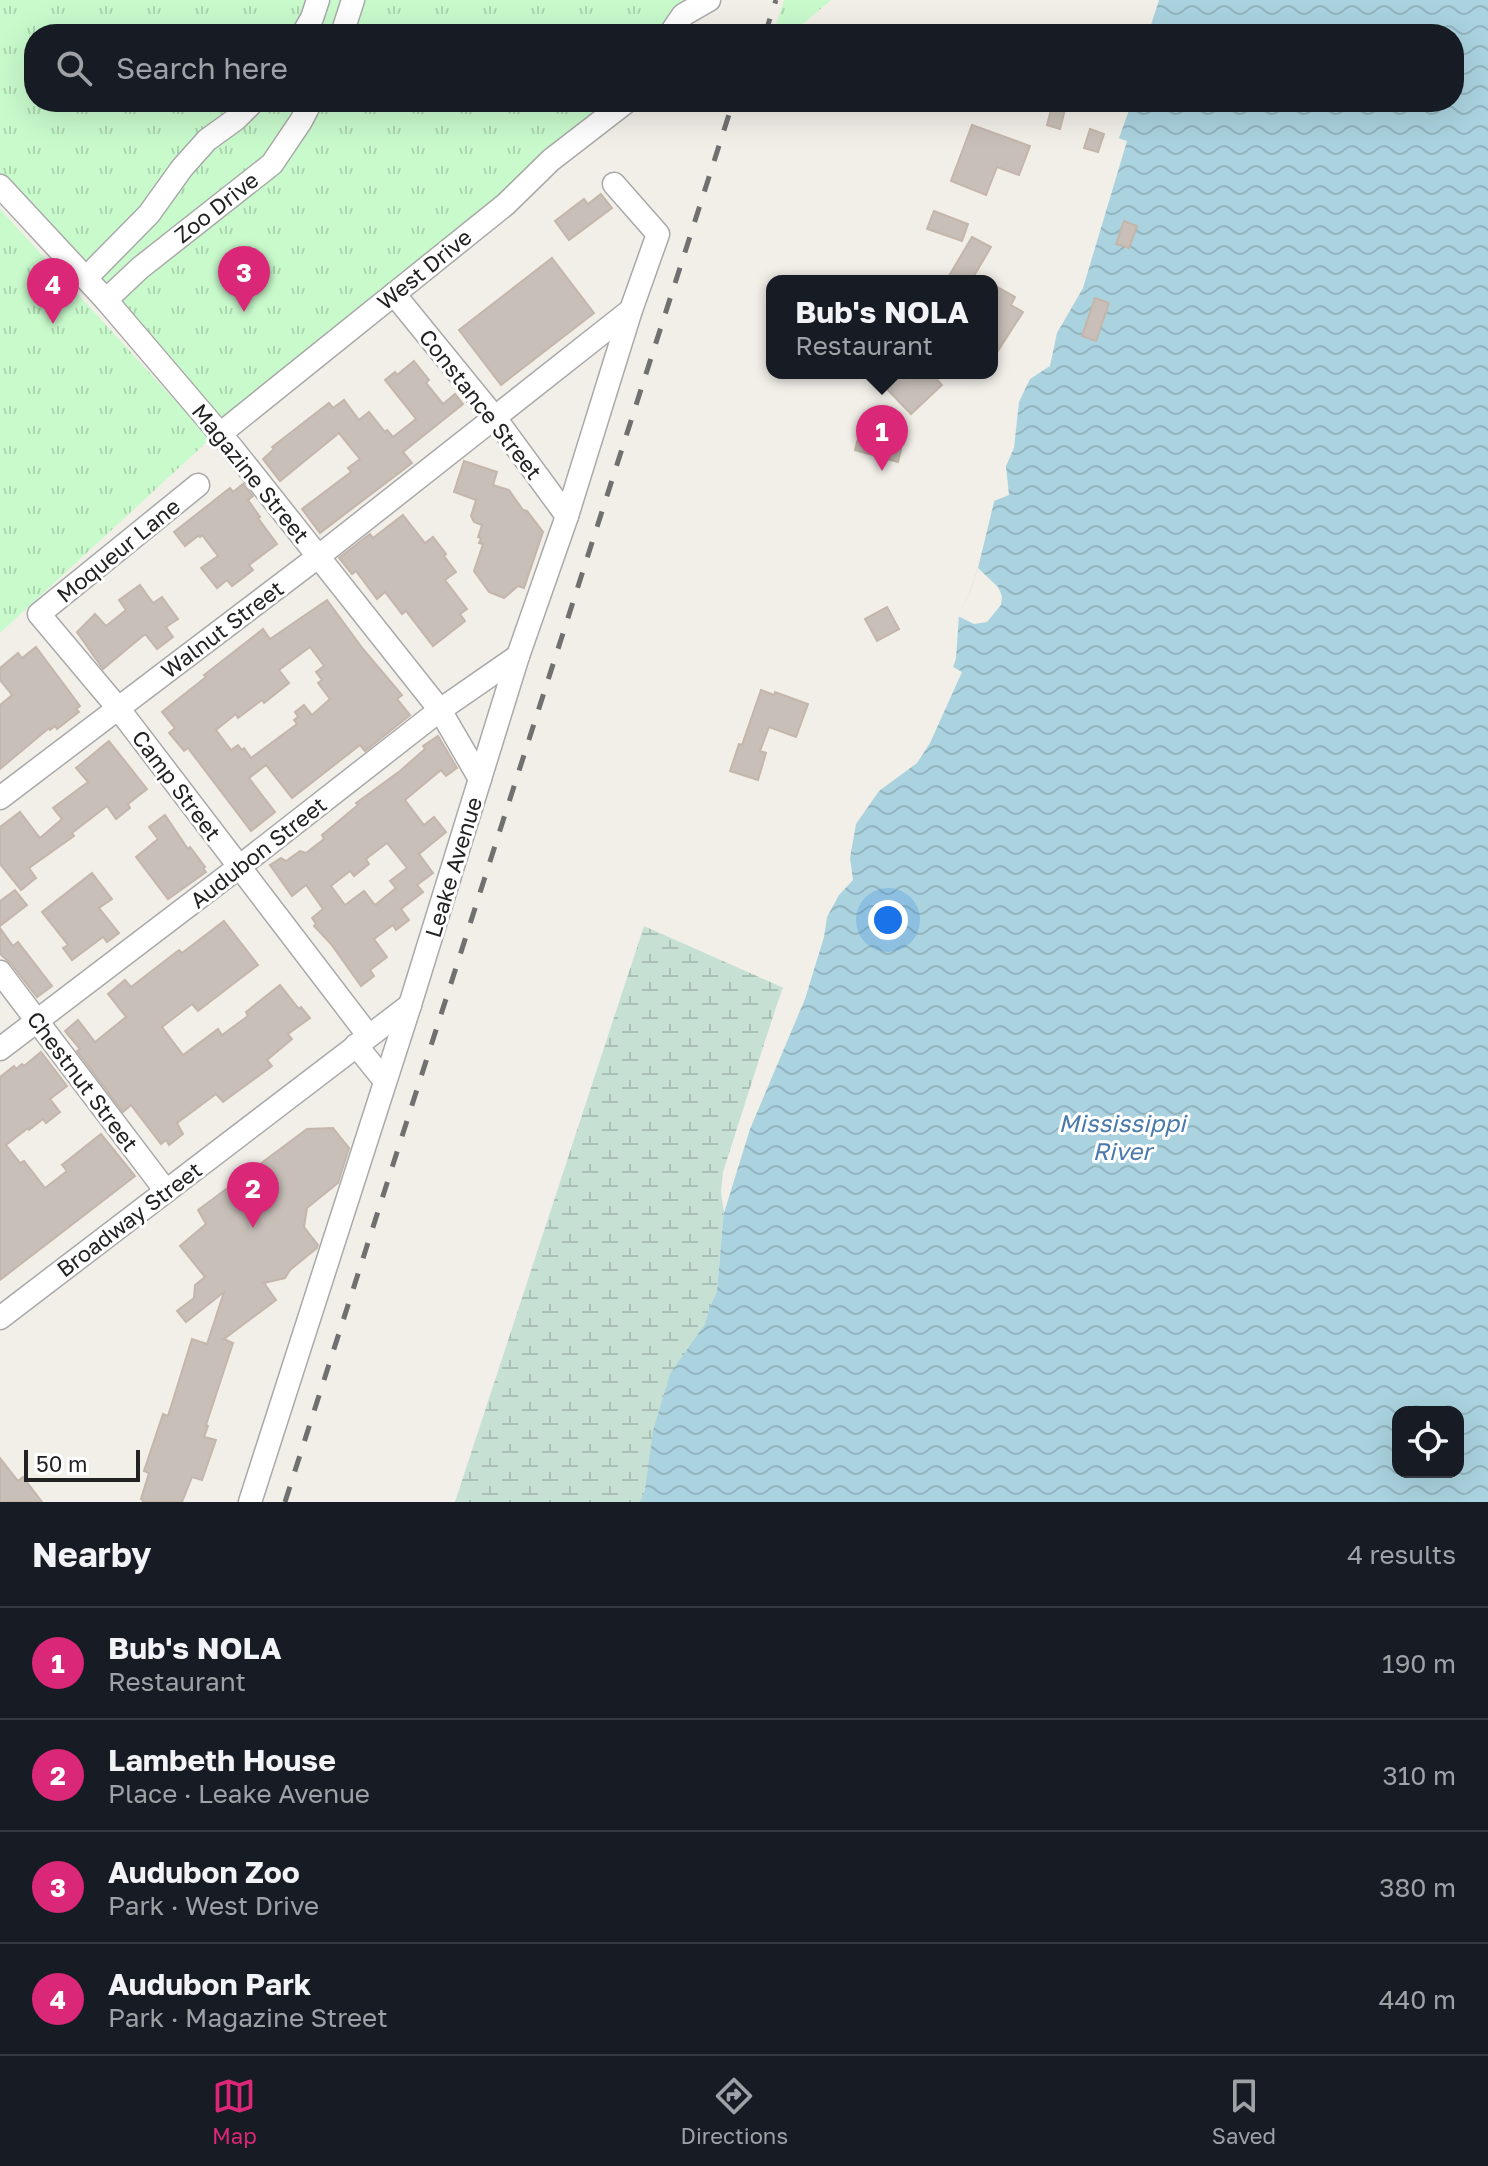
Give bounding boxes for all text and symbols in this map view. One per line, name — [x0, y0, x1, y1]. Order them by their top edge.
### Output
search box — [24, 24, 1464, 112]
icon: search — [52, 46, 96, 90]
text: Search here — [116, 50, 288, 86]
street label: Zoo Drive — [169, 166, 263, 248]
street label: West Drive — [371, 223, 477, 315]
pin: 3 — [218, 246, 270, 312]
pin: 4 — [27, 258, 79, 324]
popup — [766, 275, 998, 379]
text: Bub's NOLA — [795, 294, 969, 330]
street label: Constance Street — [414, 323, 548, 485]
text: Restaurant — [795, 330, 933, 361]
street label: Magazine Street — [187, 398, 315, 548]
pin: 1 — [856, 405, 908, 471]
street label: Moqueur Lane — [51, 492, 185, 608]
street label: Walnut Street — [156, 574, 288, 684]
street label: Camp Street — [127, 725, 227, 845]
street label: Audubon Street — [185, 790, 331, 914]
street label: Leake Avenue — [419, 794, 487, 940]
your location — [868, 900, 908, 940]
street label: Chestnut Street — [22, 1006, 144, 1156]
water label: Mississippi River — [1059, 1108, 1188, 1165]
street label: Broadway Street — [51, 1156, 207, 1282]
pin: 2 — [227, 1162, 279, 1228]
map controls — [1392, 1406, 1464, 1478]
button: locate — [1392, 1406, 1464, 1478]
scale bar — [24, 1446, 140, 1482]
text: 50 m — [36, 1450, 87, 1477]
text: Nearby — [32, 1534, 152, 1574]
text: 4 results — [1347, 1539, 1456, 1570]
text: Bub's NOLA — [108, 1630, 282, 1666]
text: 1 — [51, 1648, 65, 1679]
text: 190 m — [1382, 1648, 1456, 1679]
text: Restaurant — [108, 1666, 246, 1697]
text: Lambeth House — [108, 1742, 336, 1778]
text: 2 — [50, 1760, 66, 1791]
text: 310 m — [1383, 1760, 1456, 1791]
text: Place · Leake Avenue — [108, 1778, 370, 1809]
text: Audubon Zoo — [108, 1854, 300, 1890]
text: 3 — [50, 1872, 66, 1903]
text: 380 m — [1379, 1872, 1456, 1903]
text: Park · West Drive — [108, 1890, 319, 1921]
text: Audubon Park — [108, 1966, 311, 2002]
text: 4 — [50, 1984, 66, 2015]
text: 440 m — [1379, 1984, 1456, 2015]
text: Park · Magazine Street — [108, 2002, 388, 2033]
tab: Map — [212, 2074, 257, 2149]
tab: Directions — [681, 2074, 788, 2149]
tab: Saved — [1212, 2074, 1276, 2149]

